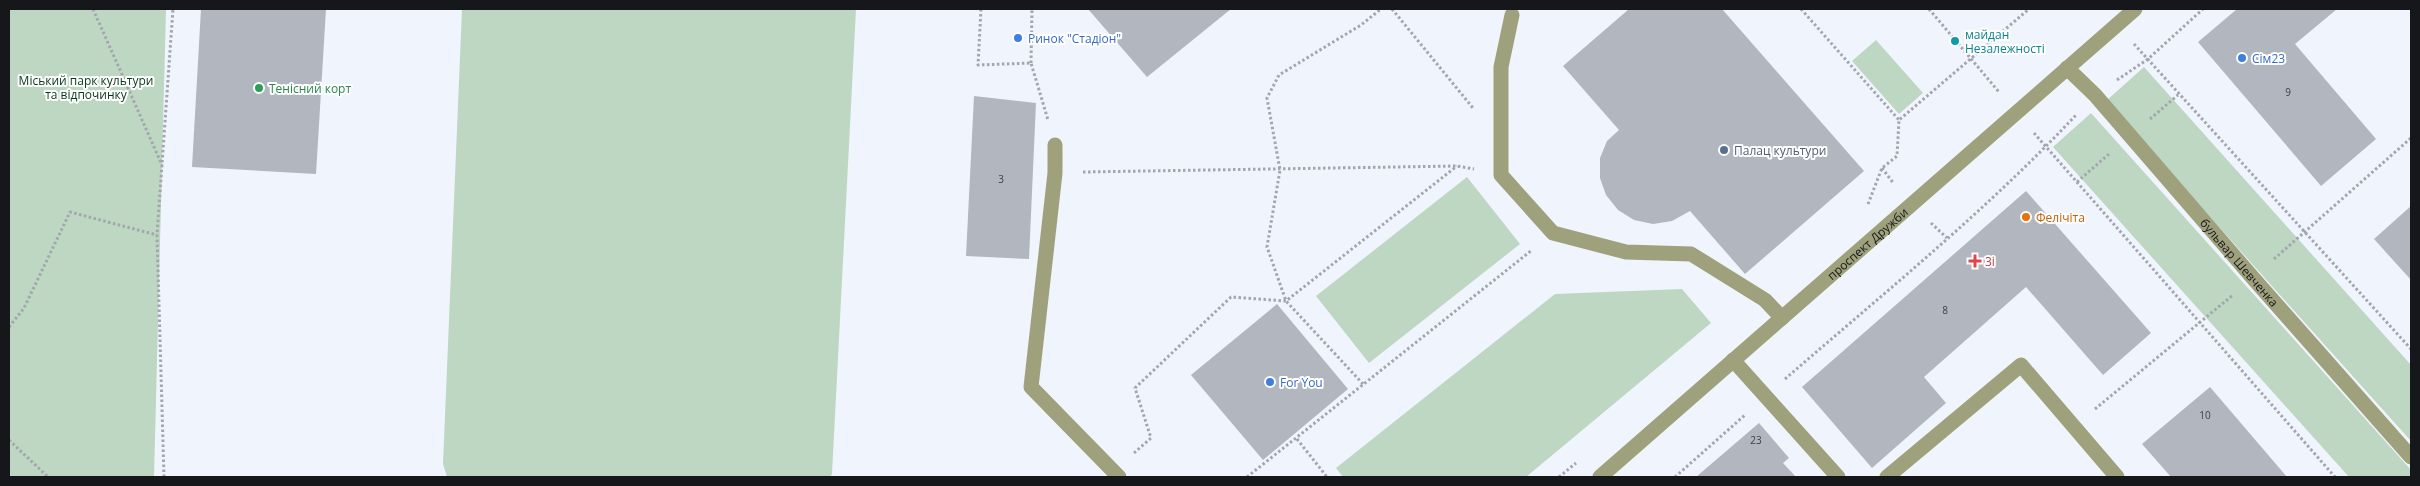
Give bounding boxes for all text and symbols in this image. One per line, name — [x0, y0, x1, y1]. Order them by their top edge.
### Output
place label: майдан Незалежності — [1965, 26, 2045, 57]
place label: Ринок "Стадіон" — [1028, 30, 1121, 47]
marker: Ринок "Стадіон" — [1012, 32, 1024, 44]
marker: майдан Незалежності — [1949, 35, 1961, 47]
place label: Сім23 — [2252, 50, 2285, 67]
marker: Сім23 — [2236, 52, 2248, 64]
park label: Міський парк культури та відпочинку — [19, 72, 153, 103]
place label: Тенісний корт — [269, 80, 351, 97]
marker: Тенісний корт — [253, 82, 265, 94]
house number: 9 — [2285, 85, 2291, 99]
place label: Палац культури — [1734, 142, 1826, 159]
marker: Палац культури — [1718, 144, 1730, 156]
house number: 3 — [998, 172, 1004, 186]
street label: проспект Дружби — [1823, 203, 1911, 283]
place label: Фелічіта — [2036, 209, 2085, 226]
marker: Фелічіта — [2020, 211, 2032, 223]
street label: бульвар Шевченка — [2197, 215, 2283, 310]
place label: 3і — [1985, 253, 1995, 270]
marker: 3і — [1969, 255, 1981, 267]
house number: 8 — [1942, 303, 1948, 317]
place label: For You — [1280, 374, 1323, 391]
marker: For You — [1264, 376, 1276, 388]
house number: 10 — [2199, 408, 2211, 422]
house number: 23 — [1750, 433, 1762, 447]

